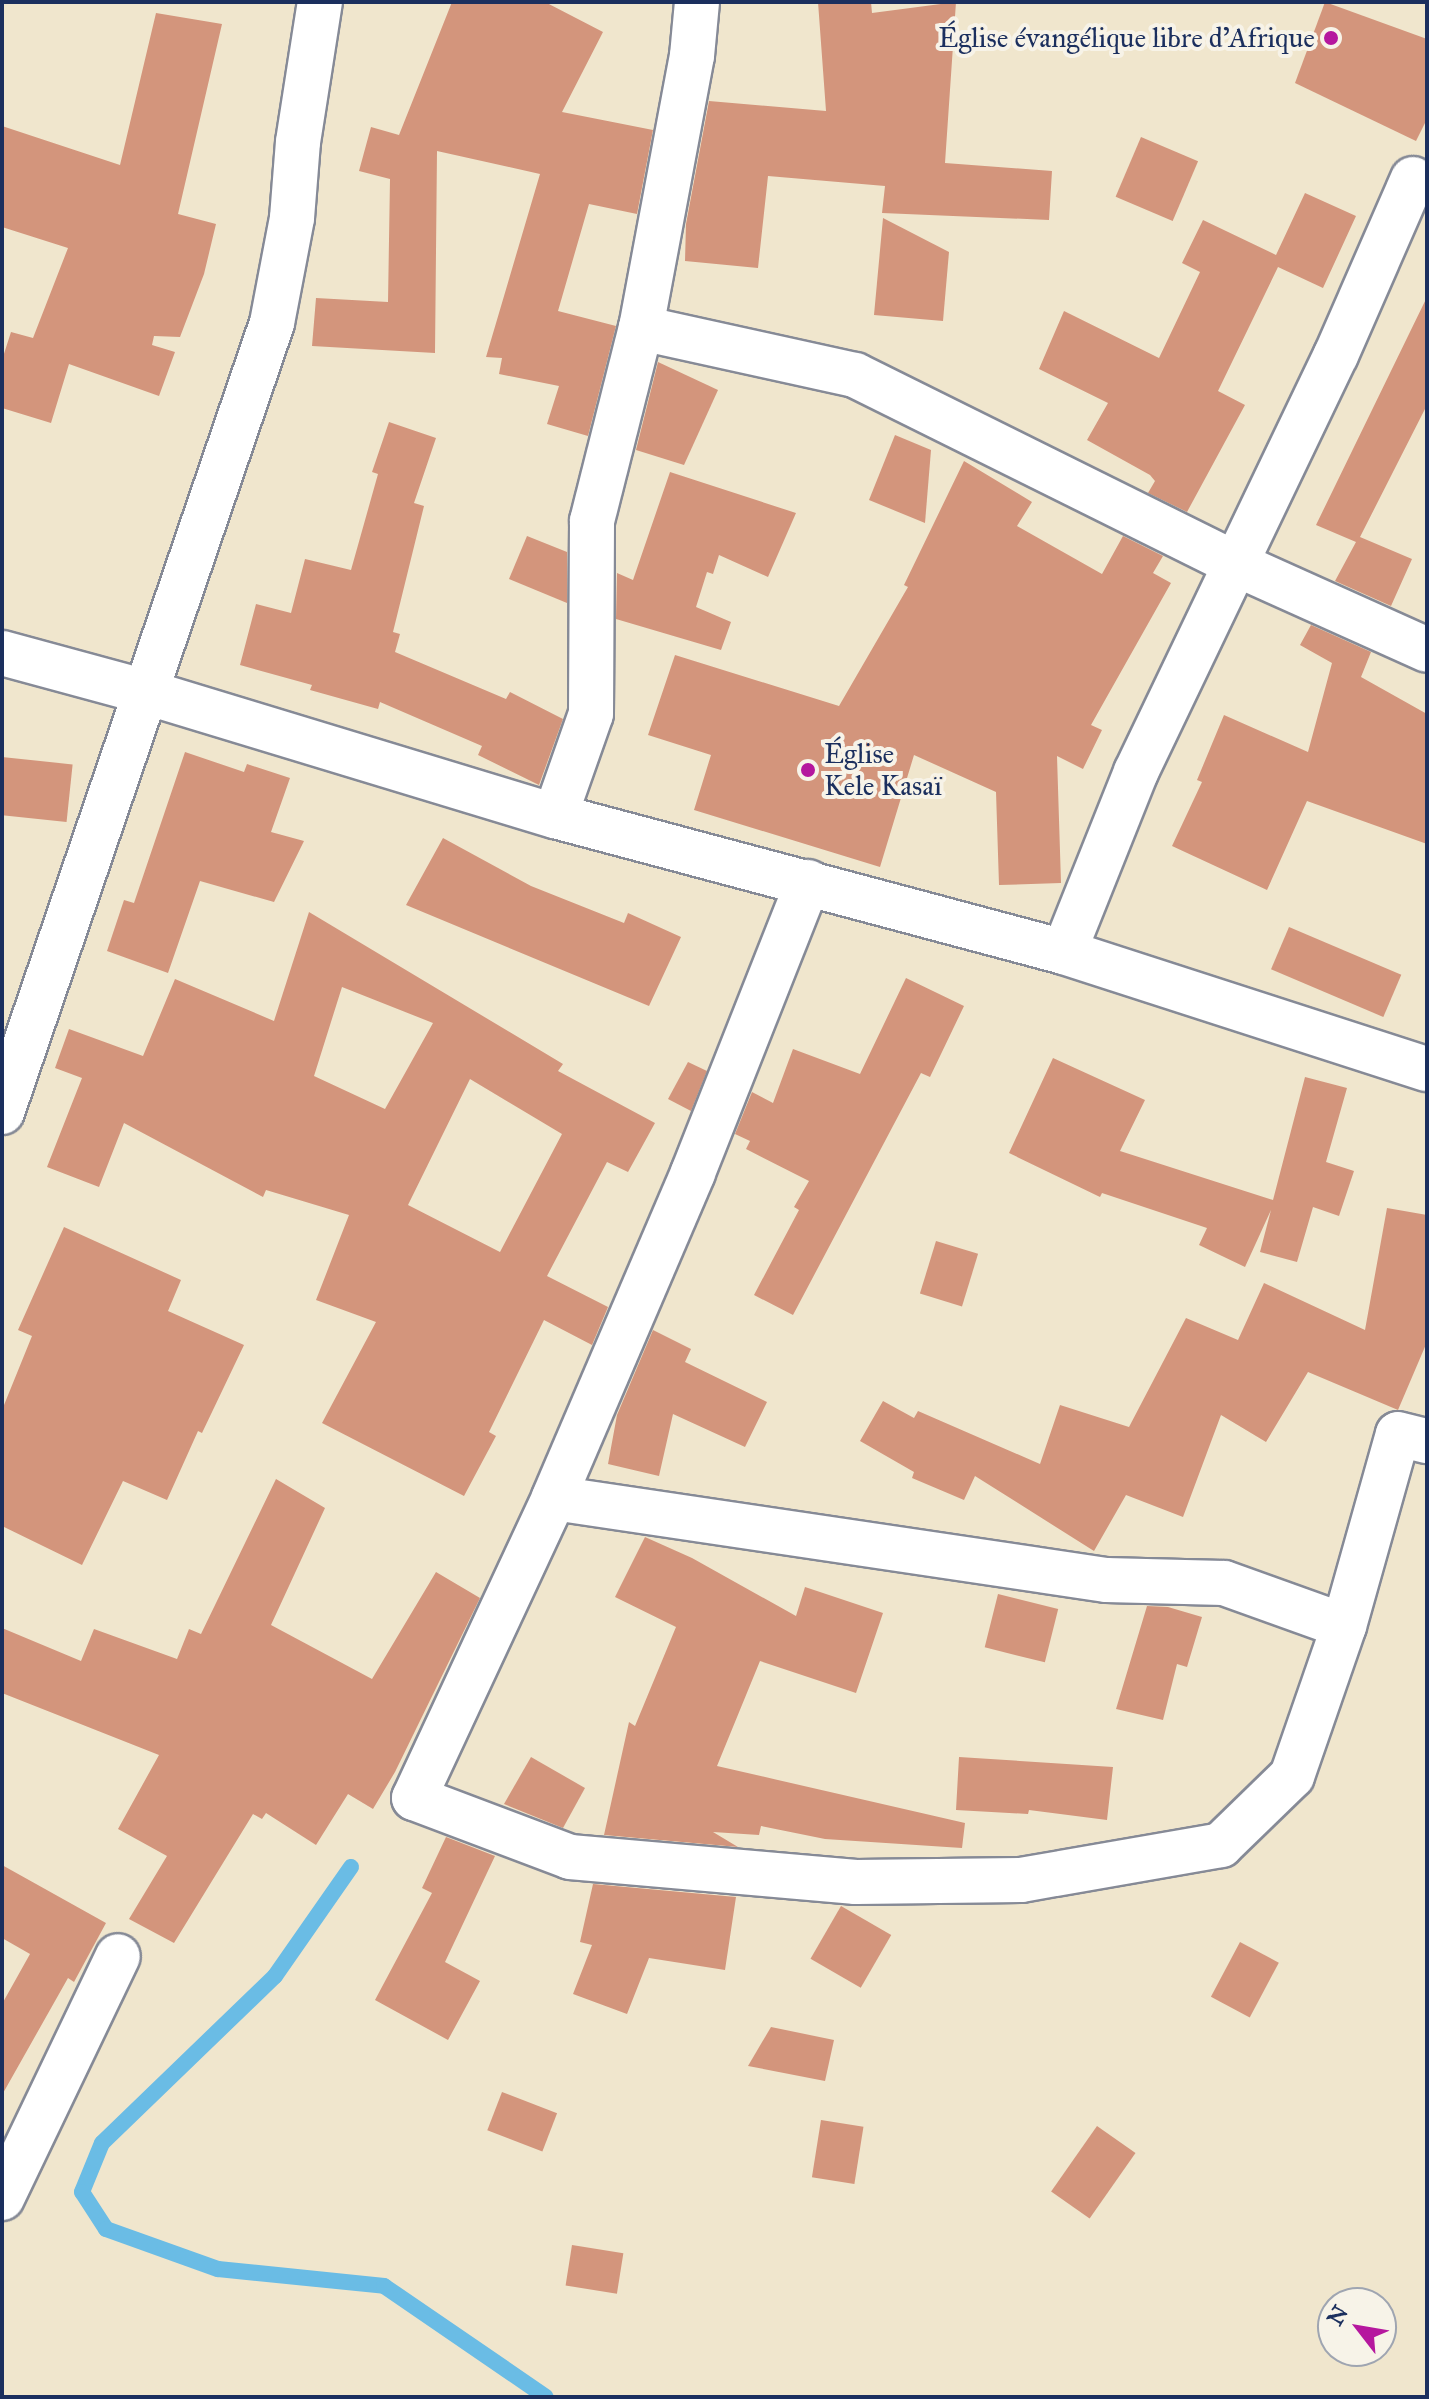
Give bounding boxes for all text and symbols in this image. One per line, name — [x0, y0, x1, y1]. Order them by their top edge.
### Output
place label: Église évangélique libre d'Afrique — [938, 21, 1315, 55]
marker: Église évangélique libre d'Afrique — [1322, 29, 1340, 47]
place label: Église Kele Kasaï — [824, 737, 942, 803]
marker: Église Kele Kasaï — [799, 761, 817, 779]
north arrow — [1317, 2287, 1397, 2367]
text: N — [1321, 2300, 1354, 2330]

